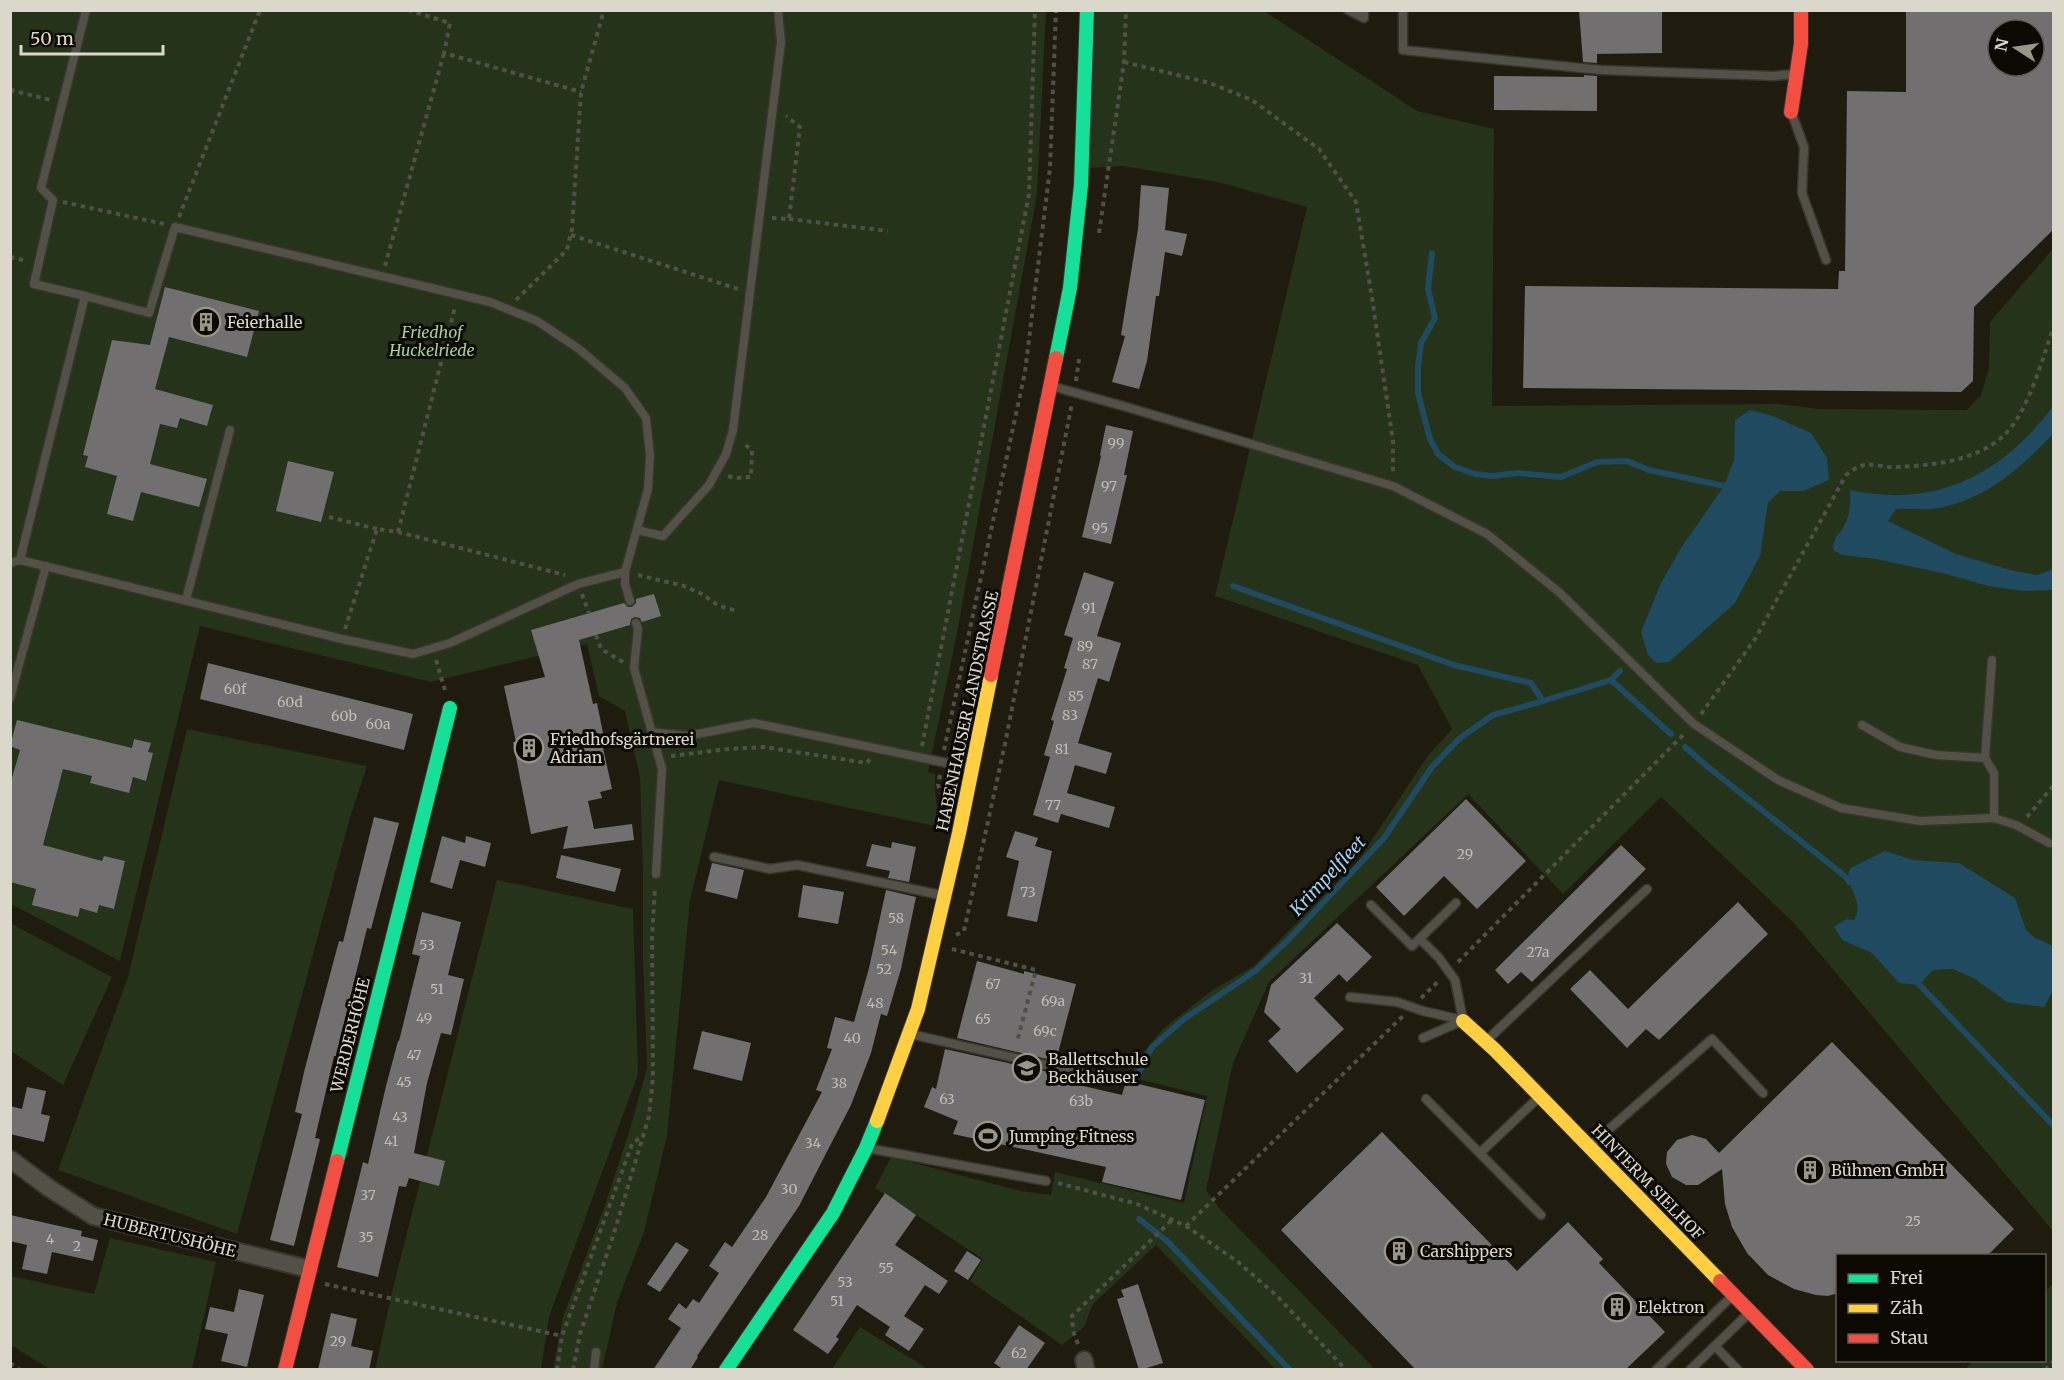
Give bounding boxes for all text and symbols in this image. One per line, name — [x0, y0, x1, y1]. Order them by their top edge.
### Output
scale bar — [21, 18, 164, 56]
north arrow — [1986, 18, 2046, 78]
text: 50 m — [30, 27, 74, 50]
text: N — [1990, 36, 2012, 53]
building icon: Feierhalle — [190, 306, 222, 338]
place label: Feierhalle — [227, 312, 302, 332]
park label: Friedhof Huckelriede — [388, 322, 475, 360]
house number: 99 — [1108, 434, 1124, 452]
house number: 97 — [1101, 477, 1117, 495]
house number: 95 — [1092, 519, 1108, 537]
street label: HABENHAUSER LANDSTRASSE — [932, 588, 1002, 833]
house number: 91 — [1082, 599, 1096, 617]
house number: 89 — [1077, 637, 1093, 655]
house number: 87 — [1082, 655, 1098, 673]
house number: 60f — [224, 680, 247, 698]
house number: 85 — [1068, 687, 1084, 705]
house number: 60d — [277, 693, 304, 711]
house number: 83 — [1062, 706, 1078, 724]
house number: 60b — [331, 707, 357, 725]
house number: 60a — [366, 715, 391, 733]
place label: Friedhofsgärtnerei Adrian — [549, 729, 694, 767]
building icon: Friedhofsgärtnerei Adrian — [513, 732, 545, 764]
house number: 81 — [1055, 740, 1069, 758]
house number: 77 — [1045, 796, 1061, 814]
water label: Krimpelfleet — [1284, 830, 1371, 921]
house number: 29 — [1457, 845, 1473, 863]
house number: 73 — [1020, 883, 1036, 901]
house number: 58 — [888, 909, 904, 927]
house number: 53 — [419, 936, 435, 954]
house number: 54 — [881, 941, 898, 959]
house number: 27a — [1527, 943, 1550, 961]
house number: 52 — [876, 960, 892, 978]
house number: 31 — [1299, 969, 1313, 987]
street label: WERDERHÖHE — [326, 975, 374, 1095]
house number: 67 — [985, 975, 1001, 993]
house number: 51 — [430, 980, 444, 998]
house number: 69a — [1041, 992, 1066, 1010]
house number: 48 — [867, 994, 883, 1012]
house number: 49 — [416, 1009, 432, 1027]
house number: 65 — [975, 1010, 991, 1028]
house number: 69c — [1033, 1022, 1057, 1040]
house number: 40 — [843, 1029, 861, 1047]
house number: 47 — [406, 1046, 422, 1064]
place label: Ballettschule Beckhäuser — [1048, 1049, 1148, 1087]
school or university icon: Ballettschule Beckhäuser — [1011, 1052, 1043, 1084]
house number: 45 — [396, 1073, 412, 1091]
house number: 38 — [831, 1074, 847, 1092]
house number: 63 — [939, 1090, 955, 1108]
house number: 63b — [1069, 1092, 1093, 1110]
house number: 43 — [392, 1108, 408, 1126]
sports icon: Jumping Fitness — [972, 1120, 1004, 1152]
street label: HINTERM SIELHOF — [1588, 1120, 1708, 1244]
place label: Jumping Fitness — [1008, 1126, 1135, 1146]
house number: 41 — [384, 1132, 398, 1150]
house number: 34 — [805, 1134, 822, 1152]
building icon: Bühnen GmbH — [1794, 1154, 1826, 1186]
place label: Bühnen GmbH — [1831, 1160, 1945, 1180]
house number: 30 — [781, 1180, 797, 1198]
house number: 37 — [360, 1186, 376, 1204]
street label: HUBERTUSHÖHE — [102, 1209, 239, 1261]
house number: 25 — [1905, 1212, 1921, 1230]
house number: 28 — [752, 1226, 768, 1244]
house number: 35 — [358, 1228, 374, 1246]
house number: 4 — [46, 1230, 55, 1248]
building icon: Carshippers — [1383, 1235, 1415, 1267]
house number: 2 — [73, 1237, 81, 1255]
place label: Carshippers — [1420, 1241, 1513, 1261]
legend — [1836, 1254, 2046, 1362]
house number: 55 — [878, 1259, 894, 1277]
text: Frei — [1890, 1266, 1924, 1289]
house number: 53 — [837, 1273, 853, 1291]
building icon: Elektron — [1601, 1291, 1633, 1323]
house number: 51 — [830, 1292, 844, 1310]
text: Zäh — [1890, 1296, 1924, 1319]
place label: Elektron — [1638, 1297, 1705, 1317]
text: Stau — [1890, 1326, 1928, 1349]
house number: 29 — [330, 1332, 346, 1350]
house number: 62 — [1011, 1344, 1027, 1362]

